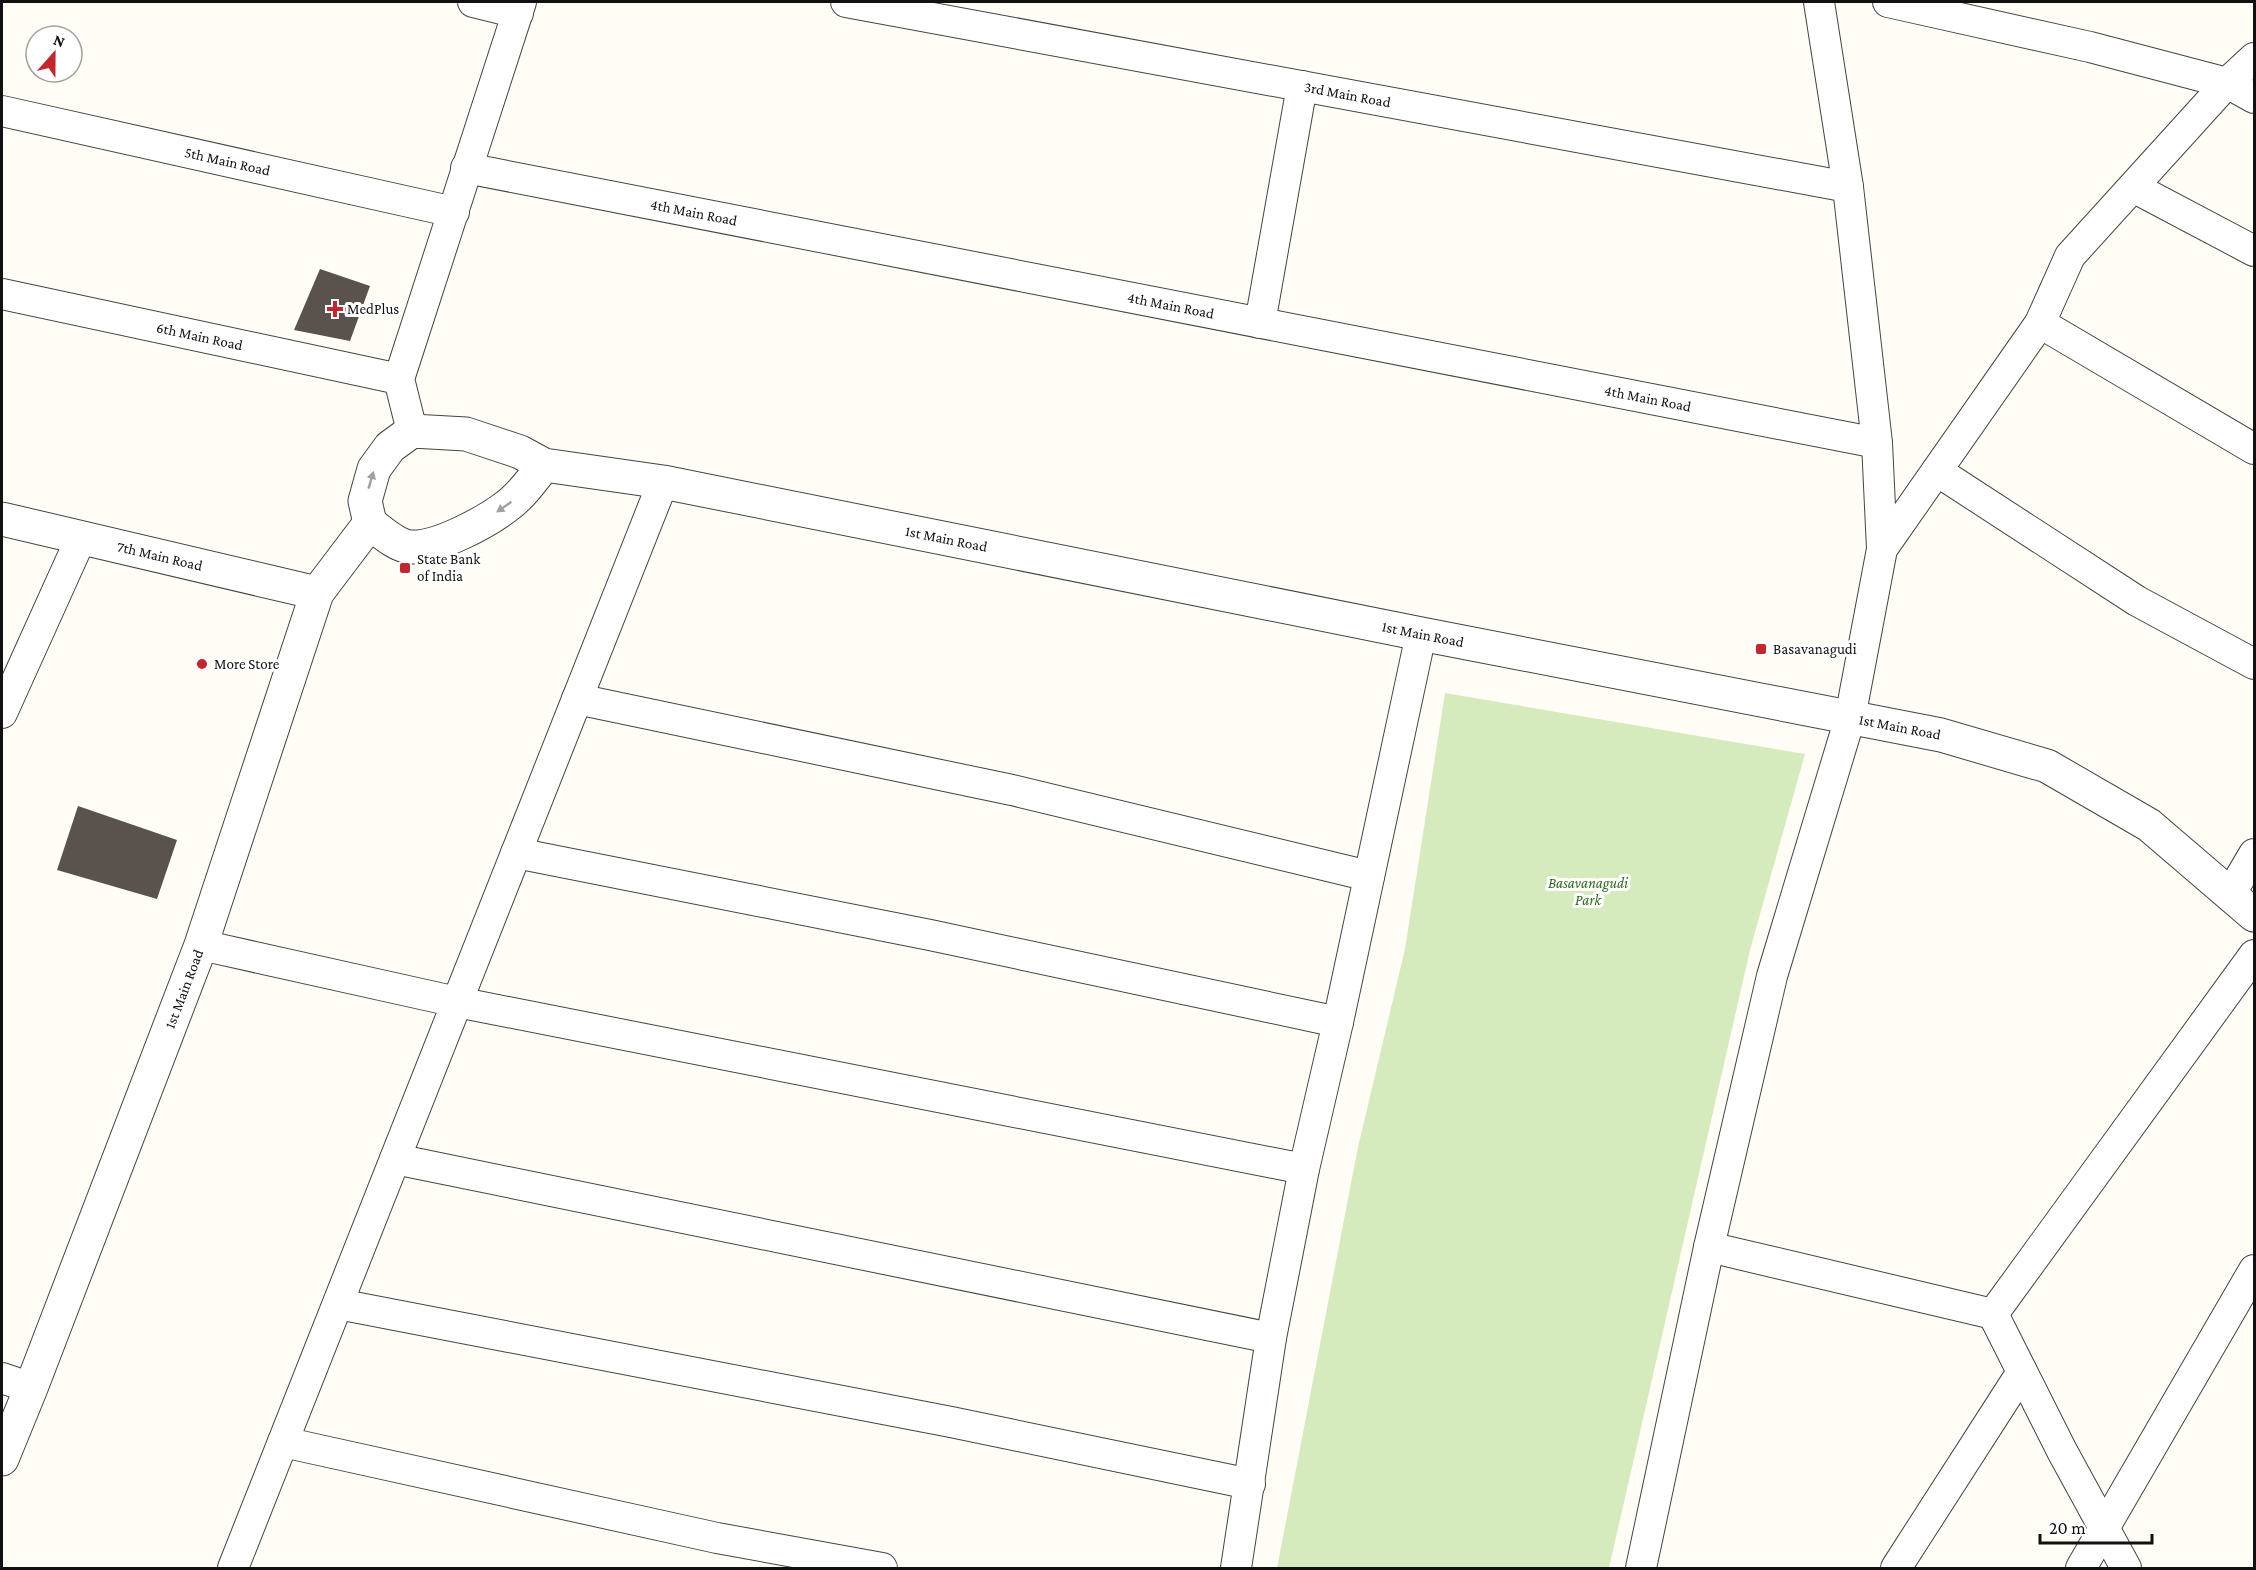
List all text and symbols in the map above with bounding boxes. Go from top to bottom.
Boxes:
north arrow [24,24,84,84]
text: N [51,31,67,50]
street label: 3rd Main Road [1303,79,1392,110]
street label: 5th Main Road [183,144,272,179]
street label: 4th Main Road [649,196,739,229]
street label: 4th Main Road [1126,289,1216,322]
place label: MedPlus [347,301,399,317]
marker: MedPlus [328,302,342,316]
street label: 6th Main Road [155,319,244,353]
street label: 4th Main Road [1603,382,1693,415]
one-way arrow [367,471,376,489]
one-way arrow [497,501,513,513]
street label: 1st Main Road [904,523,989,555]
street label: 7th Main Road [115,538,204,574]
place label: State Bank of India [417,551,481,584]
marker: State Bank of India [398,561,412,575]
street label: 1st Main Road [1380,618,1465,650]
place label: Basavanagudi [1773,641,1857,658]
marker: Basavanagudi [1754,642,1768,656]
place label: More Store [214,656,280,672]
marker: More Store [195,657,209,671]
street label: 1st Main Road [1857,711,1942,743]
park label: Basavanagudi Park [1548,875,1629,908]
street label: 1st Main Road [162,947,207,1031]
scale bar [2040,1507,2152,1545]
text: 20 m [2049,1518,2086,1538]

